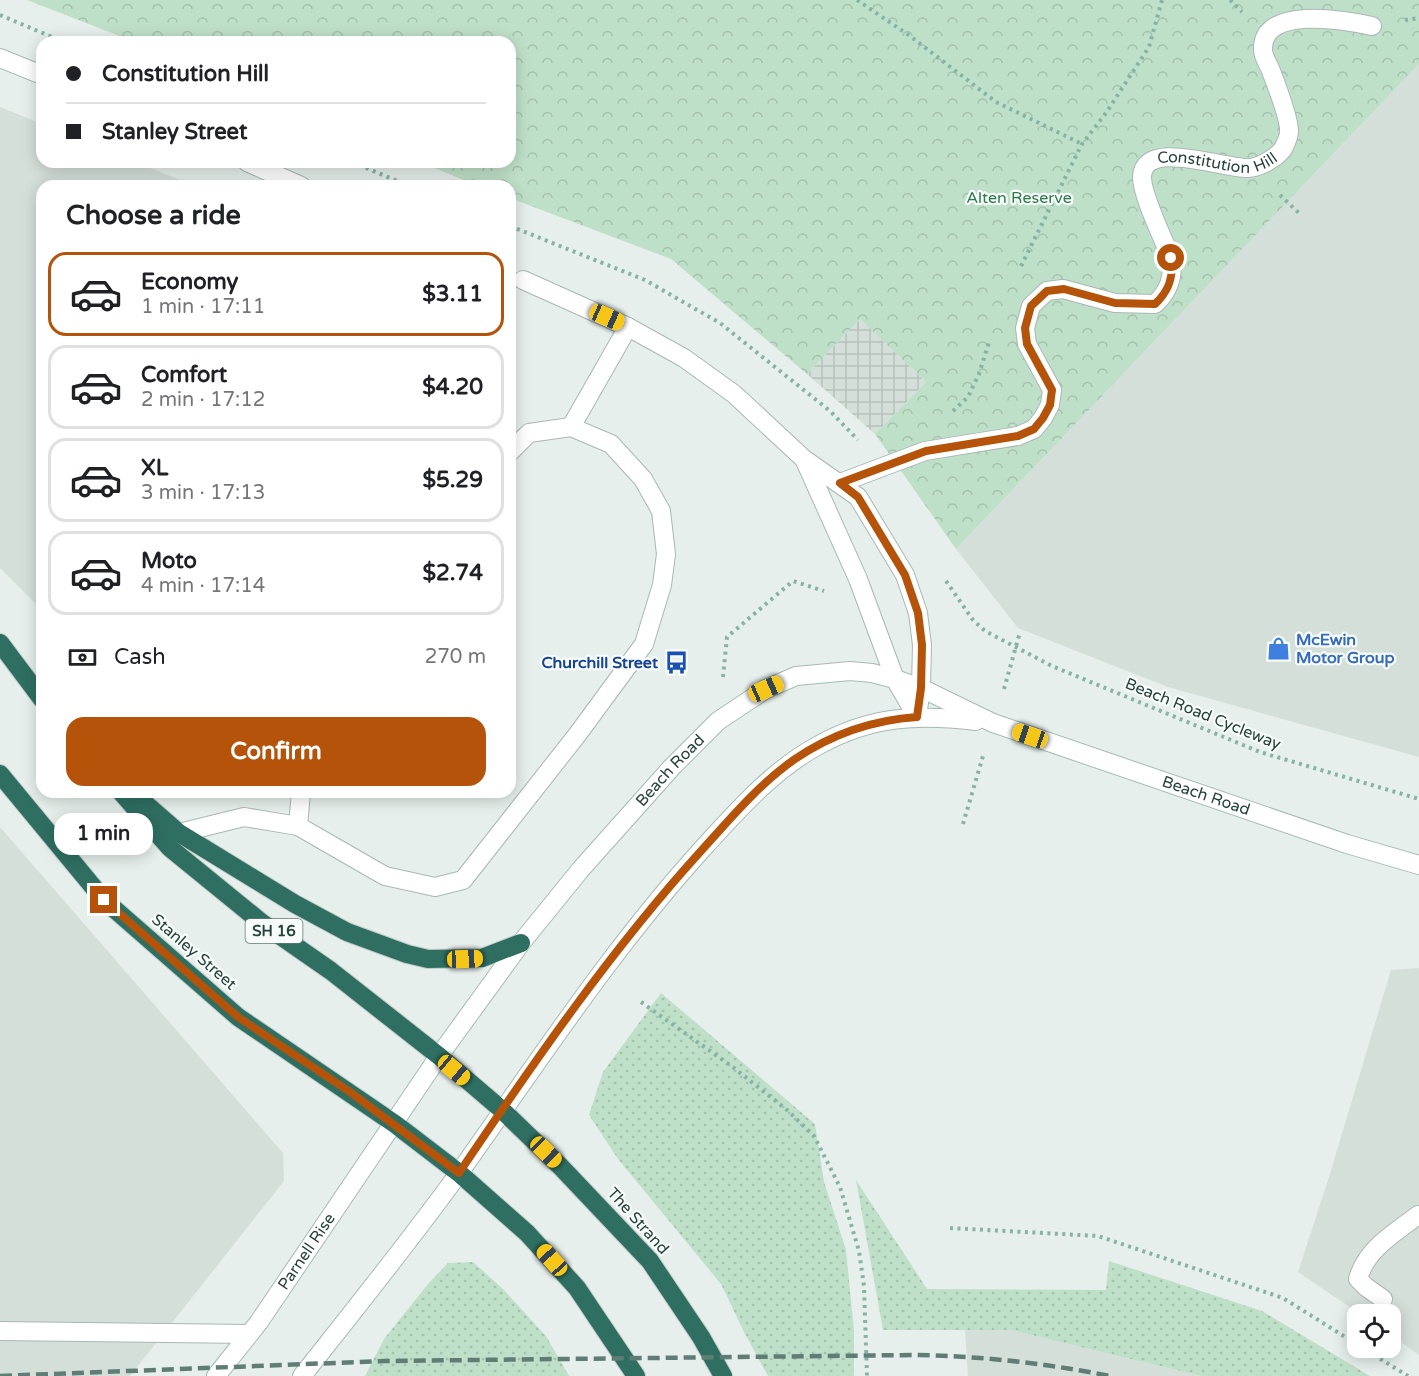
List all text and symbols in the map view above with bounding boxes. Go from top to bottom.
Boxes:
text: Constitution Hill [102,61,269,87]
text: Stanley Street [102,119,247,145]
street label: Constitution Hill [1156,147,1281,178]
park label: Alten Reserve [966,188,1072,208]
text: Choose a ride [66,199,241,232]
route start [1157,244,1184,271]
icon: car [69,267,123,321]
text: Economy [141,269,238,295]
text: $3.11 [422,281,483,307]
text: 1 min · 17:11 [141,295,265,319]
car [587,301,627,333]
icon: car [69,360,123,414]
text: Comfort [141,362,227,388]
text: $4.20 [422,374,483,400]
text: 2 min · 17:12 [141,388,265,412]
icon: car [69,453,123,507]
text: XL [141,455,168,481]
text: $5.29 [422,467,483,493]
text: 3 min · 17:13 [141,481,265,505]
icon: car [69,546,123,600]
text: Moto [141,548,197,574]
text: $2.74 [422,560,483,586]
text: 4 min · 17:14 [141,574,265,598]
place label: McEwin Motor Group [1296,630,1394,668]
shop icon: McEwin Motor Group [1265,636,1291,662]
icon: cash [66,641,99,674]
text: Cash [114,644,166,670]
text: 270 m [425,645,486,669]
bus stop icon: Churchill Street [663,650,689,676]
place label: Churchill Street [541,653,659,673]
car [746,673,786,705]
street label: Beach Road Cycleway [1122,674,1284,755]
button: Confirm [66,717,486,786]
car [1010,722,1050,750]
street label: Beach Road [631,730,709,811]
street label: Beach Road [1159,772,1253,820]
callout: 1 min [54,813,154,855]
text: 1 min [77,822,130,846]
route end [90,886,117,913]
street label: Stanley Street [148,910,240,994]
road number: SH 16 [246,919,302,943]
car [447,949,483,969]
car [434,1052,474,1088]
car [527,1133,565,1171]
street label: The Strand [603,1183,673,1259]
street label: Parnell Rise [274,1209,340,1294]
car [533,1241,571,1279]
map controls [1347,1304,1401,1358]
button: locate [1347,1304,1401,1358]

